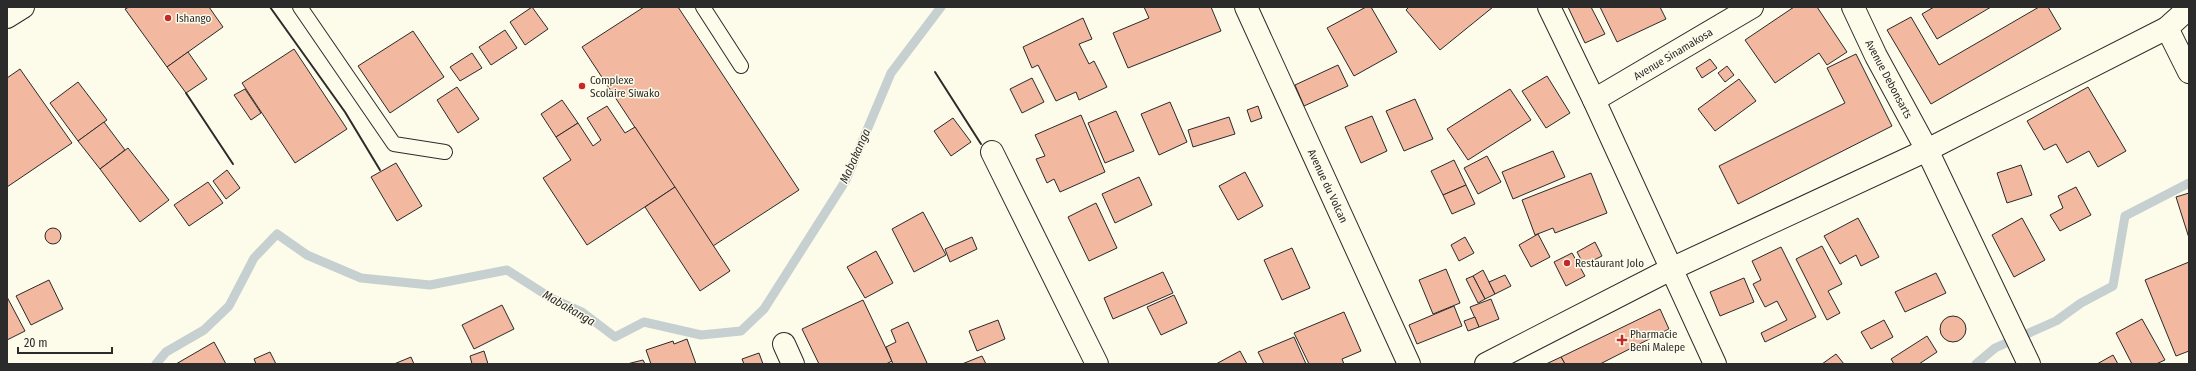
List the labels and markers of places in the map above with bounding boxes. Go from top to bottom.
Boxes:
place label: Ishango [176,12,212,25]
marker: Ishango [163,13,173,23]
place label: Complexe Scolaire Siwako [590,74,660,100]
marker: Complexe Scolaire Siwako [577,81,587,91]
place label: Restaurant Jolo [1575,257,1644,270]
marker: Restaurant Jolo [1562,258,1572,268]
place label: Pharmacie Beni Malepe [1630,328,1685,354]
marker: Pharmacie Beni Malepe [1617,335,1627,345]

